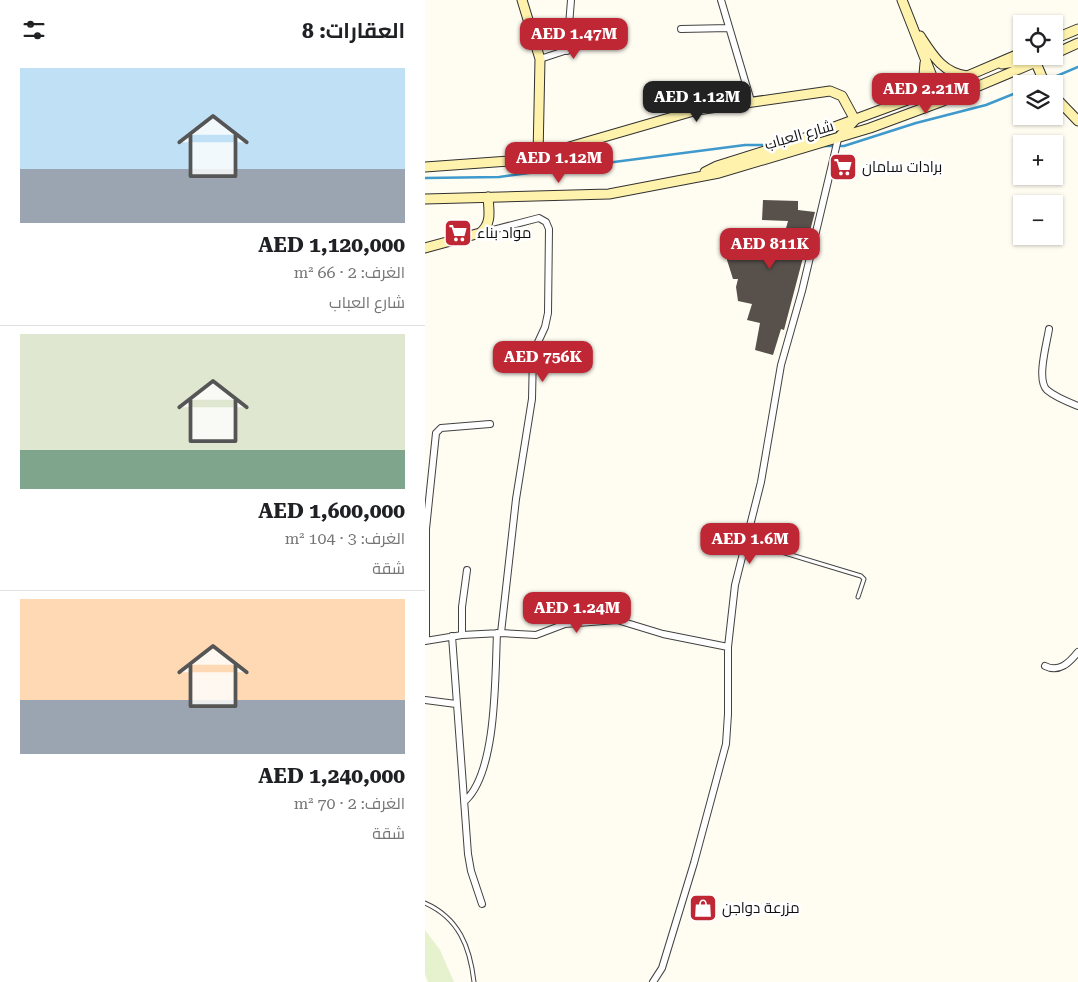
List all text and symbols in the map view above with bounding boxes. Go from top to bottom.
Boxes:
map controls [1013,15,1063,245]
button: locate [1013,15,1063,65]
icon: filters [20,16,48,44]
pin: AED 1.47M [517,18,631,60]
text: العقارات: 8 [302,19,405,43]
text: AED 1.47M [531,24,617,43]
pin: AED 2.21M [869,72,983,115]
button: layers [1013,75,1063,125]
text: AED 2.21M [883,79,969,98]
pin: AED 1.12M [640,80,754,123]
text: AED 1.12M [654,87,740,106]
icon: home [168,101,258,191]
street label: شارع العباب [762,117,836,155]
button: + [1013,135,1063,185]
pin: AED 1.12M [502,142,616,184]
text: AED 1.12M [516,148,602,167]
supermarket icon: برادات سامان [828,152,858,182]
place label: برادات سامان [862,158,942,177]
button: − [1013,195,1063,245]
supermarket icon: مواد بناء [443,218,473,248]
place label: مواد بناء [477,224,531,242]
pin: AED 811K [718,228,822,270]
text: AED 1,120,000 [258,233,405,257]
text: AED 811K [731,234,809,253]
text: الغرف: 2 · 66 m² [294,263,405,282]
text: شارع العباب [329,293,405,312]
pin: AED 756K [491,340,595,383]
text: AED 756K [504,347,582,366]
icon: home [168,366,258,456]
text: AED 1,600,000 [258,499,405,523]
pin: AED 1.6M [698,522,802,565]
text: الغرف: 3 · 104 m² [285,529,405,548]
text: AED 1.6M [711,529,789,548]
text: شقة [372,559,405,578]
pin: AED 1.24M [520,592,634,634]
text: AED 1.24M [534,598,620,617]
icon: home [168,631,258,721]
text: AED 1,240,000 [258,764,405,788]
text: الغرف: 2 · 70 m² [294,794,405,813]
text: شقة [372,824,405,843]
shop icon: مزرعة دواجن [688,893,718,923]
place label: مزرعة دواجن [722,899,800,918]

